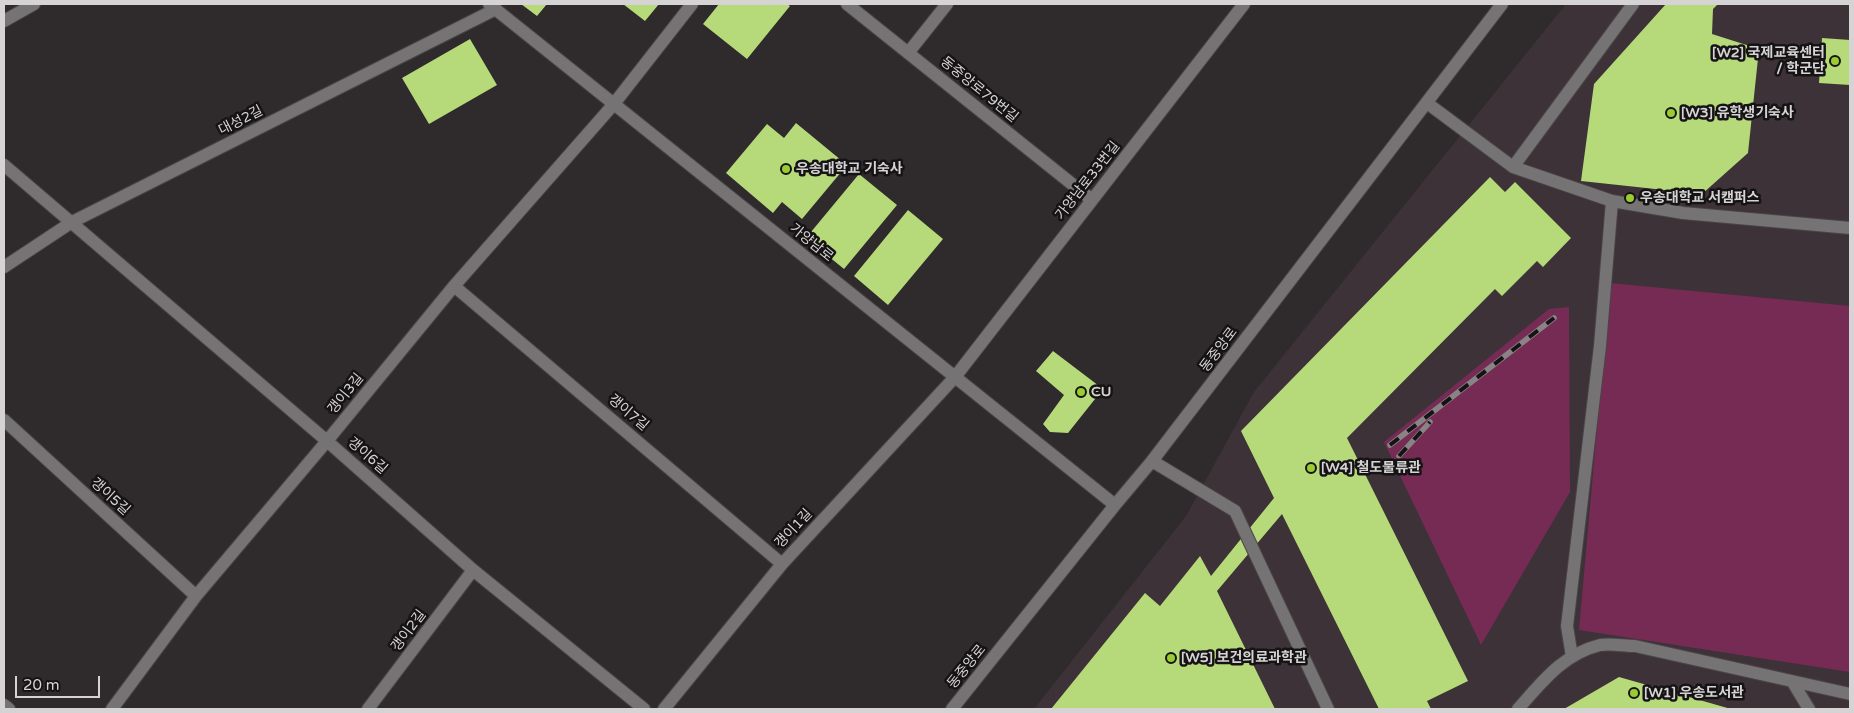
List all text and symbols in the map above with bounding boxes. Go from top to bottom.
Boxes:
place label: [W2] 국제교육센터 / 학군단 [1712,45,1825,78]
street label: 동중앙로79번길 [937,54,1021,126]
marker: [W2] 국제교육센터 / 학군단 [1829,55,1841,67]
street label: 대성2길 [216,103,266,139]
place label: [W3] 유학생기숙사 [1681,105,1794,121]
marker: [W3] 유학생기숙사 [1665,107,1677,119]
street label: 가양남로33번길 [1052,138,1124,224]
place label: 우송대학교 기숙사 [796,161,903,177]
marker: 우송대학교 기숙사 [780,163,792,175]
place label: 우송대학교 서캠퍼스 [1640,190,1760,206]
marker: 우송대학교 서캠퍼스 [1624,192,1636,204]
street label: 가양남로 [786,220,836,266]
street label: 동중앙로 [1197,324,1241,376]
street label: 갱이3길 [325,370,367,418]
place label: CU [1091,384,1111,400]
marker: CU [1075,386,1087,398]
street label: 갱이7길 [604,391,652,435]
street label: 갱이6길 [344,434,390,478]
place label: [W4] 철도물류관 [1321,460,1421,476]
marker: [W4] 철도물류관 [1305,462,1317,474]
street label: 갱이5길 [87,475,133,519]
street label: 갱이1길 [772,506,816,552]
street label: 갱이2길 [388,607,430,655]
street label: 동중앙로 [944,642,990,692]
place label: [W5] 보건의료과학관 [1181,650,1307,666]
marker: [W5] 보건의료과학관 [1165,652,1177,664]
scale bar [18,666,102,698]
text: 20 m [23,676,60,694]
place label: [W1] 우송도서관 [1644,685,1744,701]
marker: [W1] 우송도서관 [1628,687,1640,699]

